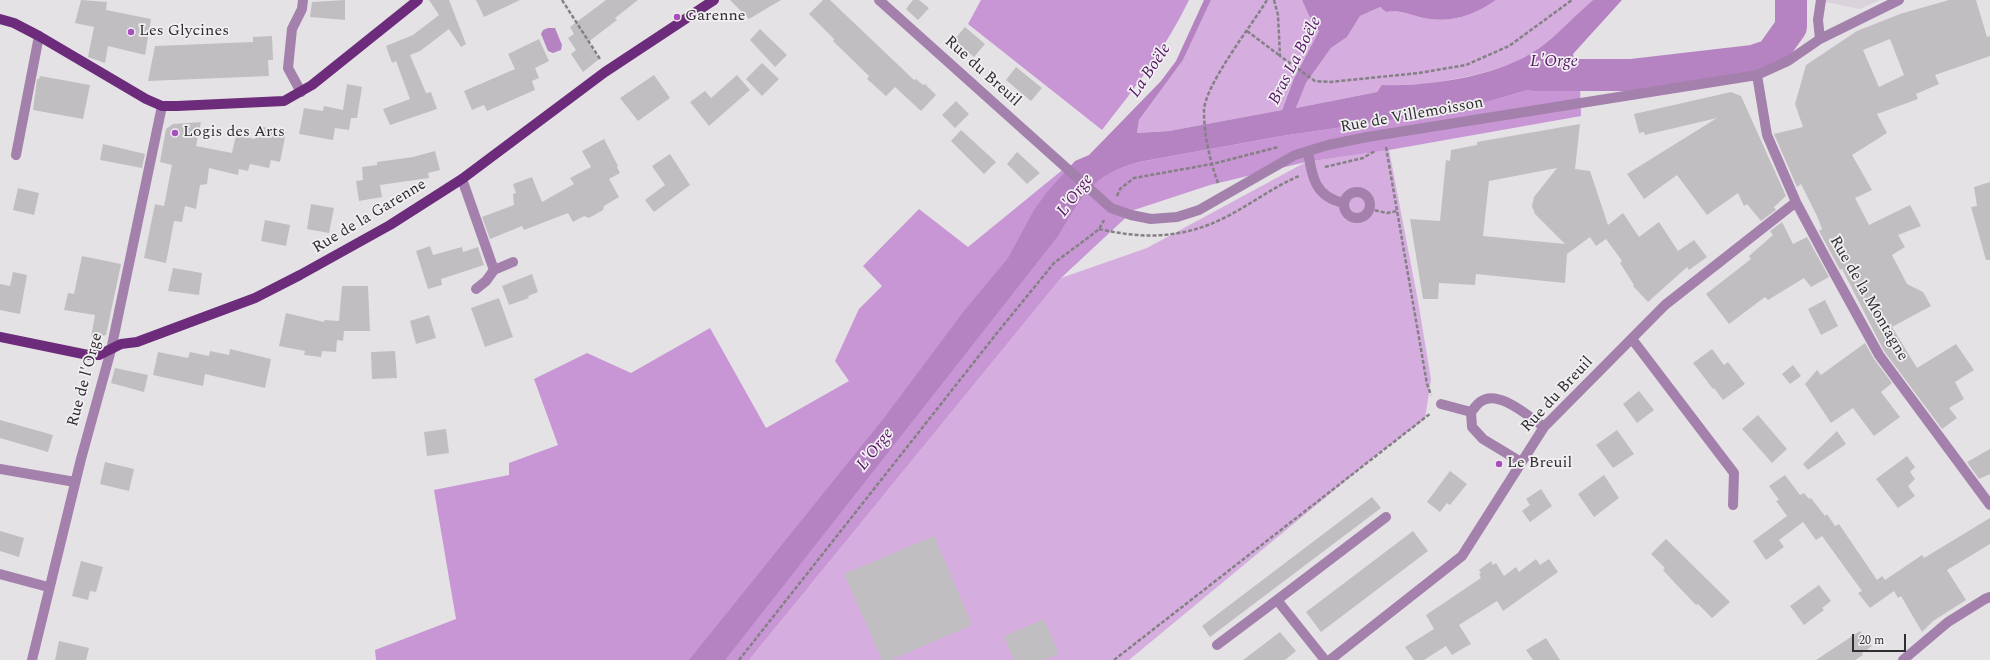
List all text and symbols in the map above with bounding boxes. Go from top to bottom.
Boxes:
place label: Garenne [685,7,746,27]
marker: Garenne [672,12,682,22]
water label: Bras La Boële [1265,14,1327,108]
place label: Les Glycines [139,22,229,42]
marker: Les Glycines [126,27,136,37]
street label: Rue du Breuil [940,33,1024,111]
water label: La Boële [1125,40,1177,102]
water label: L'Orge [1530,53,1578,73]
street label: Rue de Villemoisson [1339,94,1485,138]
place label: Logis des Arts [183,123,285,143]
marker: Logis des Arts [170,128,180,138]
water label: L'Orge [1053,171,1099,221]
street label: Rue de la Garenne [310,176,430,258]
street label: Rue de la Montagne [1824,233,1912,365]
street label: Rue de l'Orge [64,331,108,429]
street label: Rue du Breuil [1518,353,1598,437]
water label: L'Orge [853,425,899,475]
place label: Le Breuil [1507,454,1572,474]
marker: Le Breuil [1494,459,1504,469]
scale bar [1854,626,1908,652]
text: 20 m [1859,631,1884,650]

